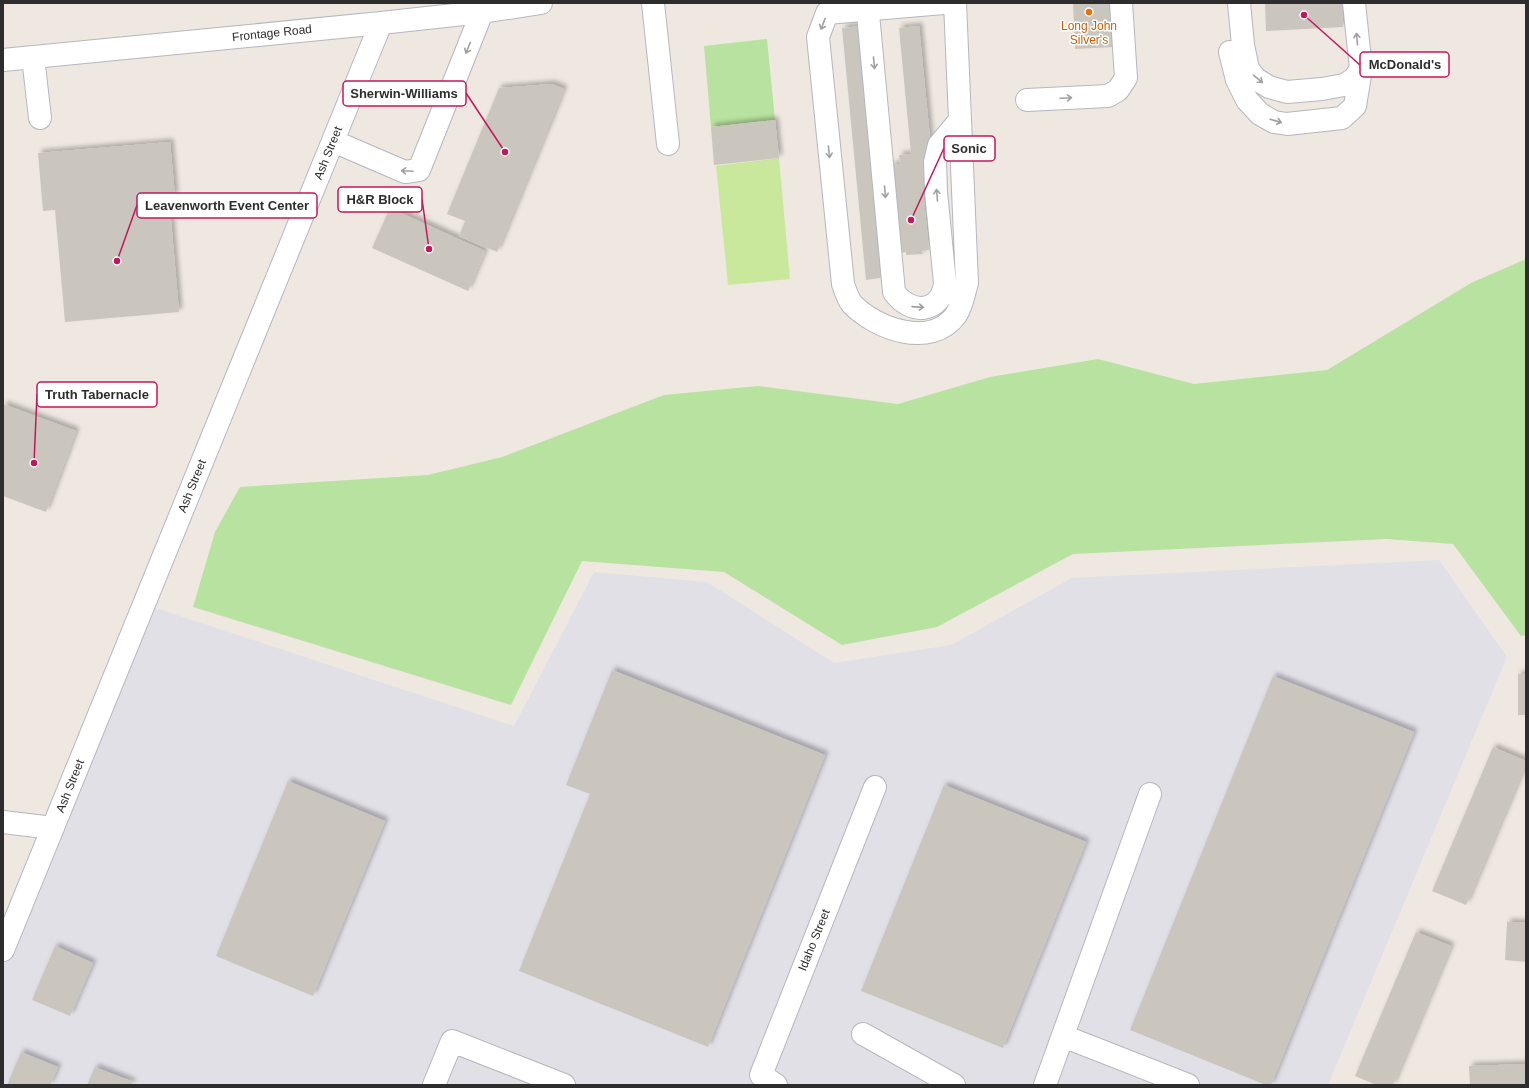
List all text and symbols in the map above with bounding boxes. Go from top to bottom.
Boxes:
marker: Long John Silver's [1084,7,1094,17]
one-way arrow [818,18,826,30]
place label: Long John Silver's [1061,19,1117,47]
street label: Frontage Road [231,22,313,44]
one-way arrow [1353,33,1361,46]
one-way arrow [463,41,471,53]
callout: McDonald's [1360,52,1449,77]
one-way arrow [870,56,877,69]
text: McDonald's [1369,57,1441,72]
one-way arrow [1253,75,1263,84]
callout: Sherwin-Williams [343,81,466,106]
text: Sherwin-Williams [350,86,458,101]
one-way arrow [1059,95,1072,102]
one-way arrow [1269,118,1282,125]
street label: Ash Street [311,124,345,182]
callout: Sonic [944,136,995,161]
text: Sonic [951,141,987,156]
one-way arrow [826,146,833,159]
one-way arrow [401,167,414,174]
one-way arrow [881,186,889,199]
callout: H&R Block [338,187,422,212]
one-way arrow [933,189,940,202]
text: H&R Block [346,192,414,207]
callout: Leavenworth Event Center [137,193,317,218]
text: Leavenworth Event Center [145,198,309,213]
one-way arrow [911,304,924,311]
callout: Truth Tabernacle [37,382,157,407]
text: Truth Tabernacle [45,387,149,402]
street label: Ash Street [175,457,209,515]
street label: Ash Street [53,757,87,815]
street label: Idaho Street [795,906,833,973]

